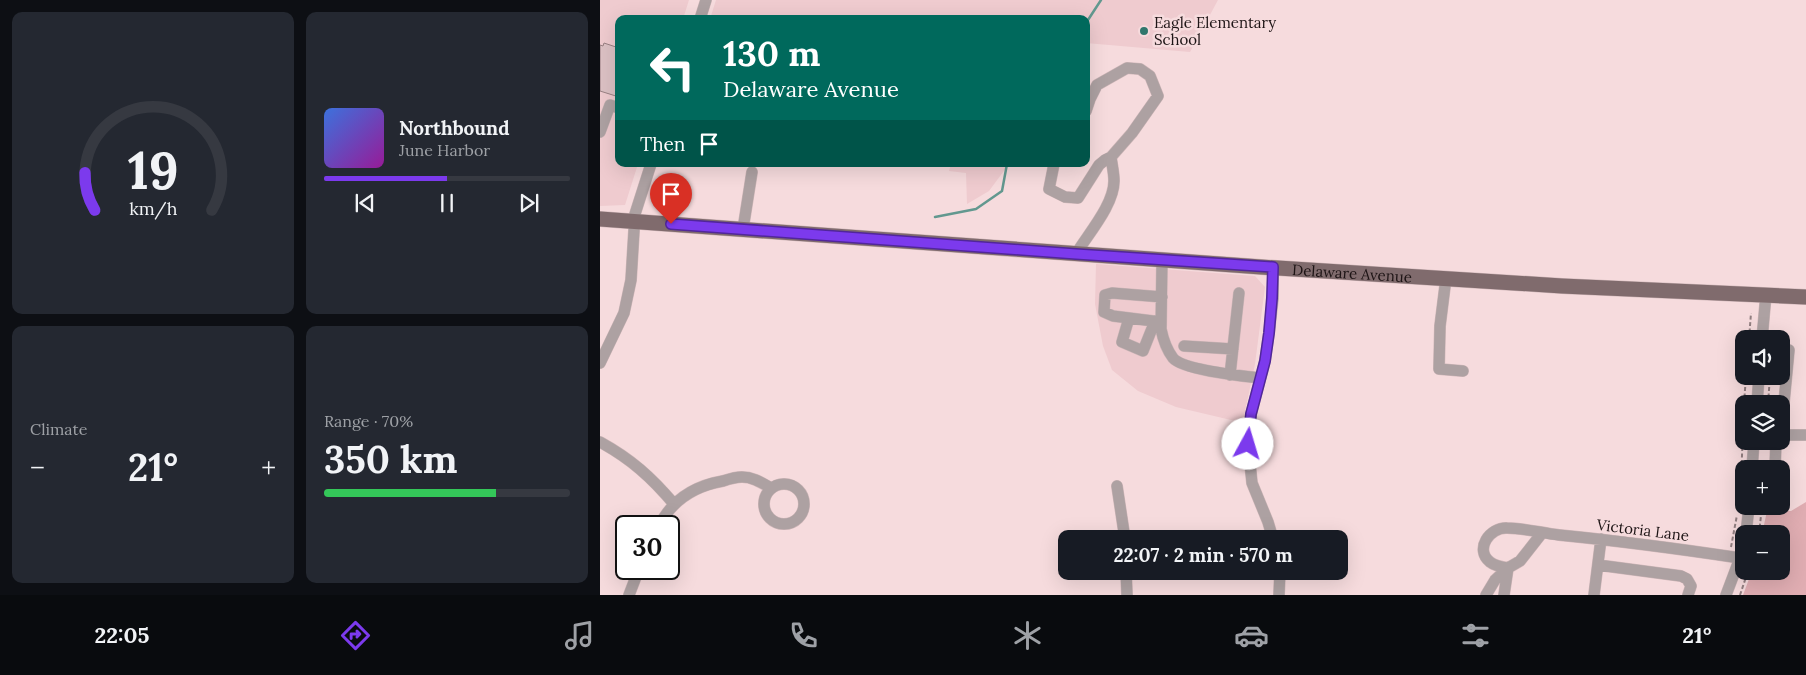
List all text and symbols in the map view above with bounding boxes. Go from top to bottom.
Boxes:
place label: Eagle Elementary School [1154,13,1276,49]
marker: Eagle Elementary School [1138,25,1150,37]
text: 130 m [723,31,820,76]
icon: left [640,35,705,100]
text: Delaware Avenue [723,75,899,103]
text: Northbound [399,116,510,140]
icon: arrive [695,130,723,158]
text: Then [640,132,685,156]
text: 19 [127,137,179,203]
text: June Harbor [399,140,490,160]
pin [650,173,692,224]
icon: arrive [657,180,685,208]
icon: previous [351,189,379,217]
icon: pause [433,189,461,217]
icon: next [515,189,543,217]
text: km/h [129,197,177,220]
street label: Delaware Avenue [1292,259,1413,286]
map controls [1735,330,1790,580]
button: sound [1735,330,1790,385]
button: layers [1735,395,1790,450]
text: Range · 70% [324,411,413,431]
position arrow [1221,417,1273,469]
text: Climate [30,419,87,439]
text: 350 km [324,435,458,483]
text: 21° [128,443,178,491]
text: − [30,450,45,486]
text: + [261,450,276,486]
button: + [1735,460,1790,515]
speed limit sign: 30 [615,515,680,580]
street label: Victoria Lane [1595,515,1690,545]
button: − [1735,525,1790,580]
text: 22:07 · 2 min · 570 m [1113,543,1293,567]
icon: directions [338,618,373,653]
icon: music [562,618,597,653]
icon: phone [786,618,821,653]
icon: climate [1010,618,1045,653]
icon: car [1234,618,1269,653]
icon: filters [1458,618,1493,653]
text: 22:05 [95,621,149,649]
text: 21° [1682,621,1711,649]

